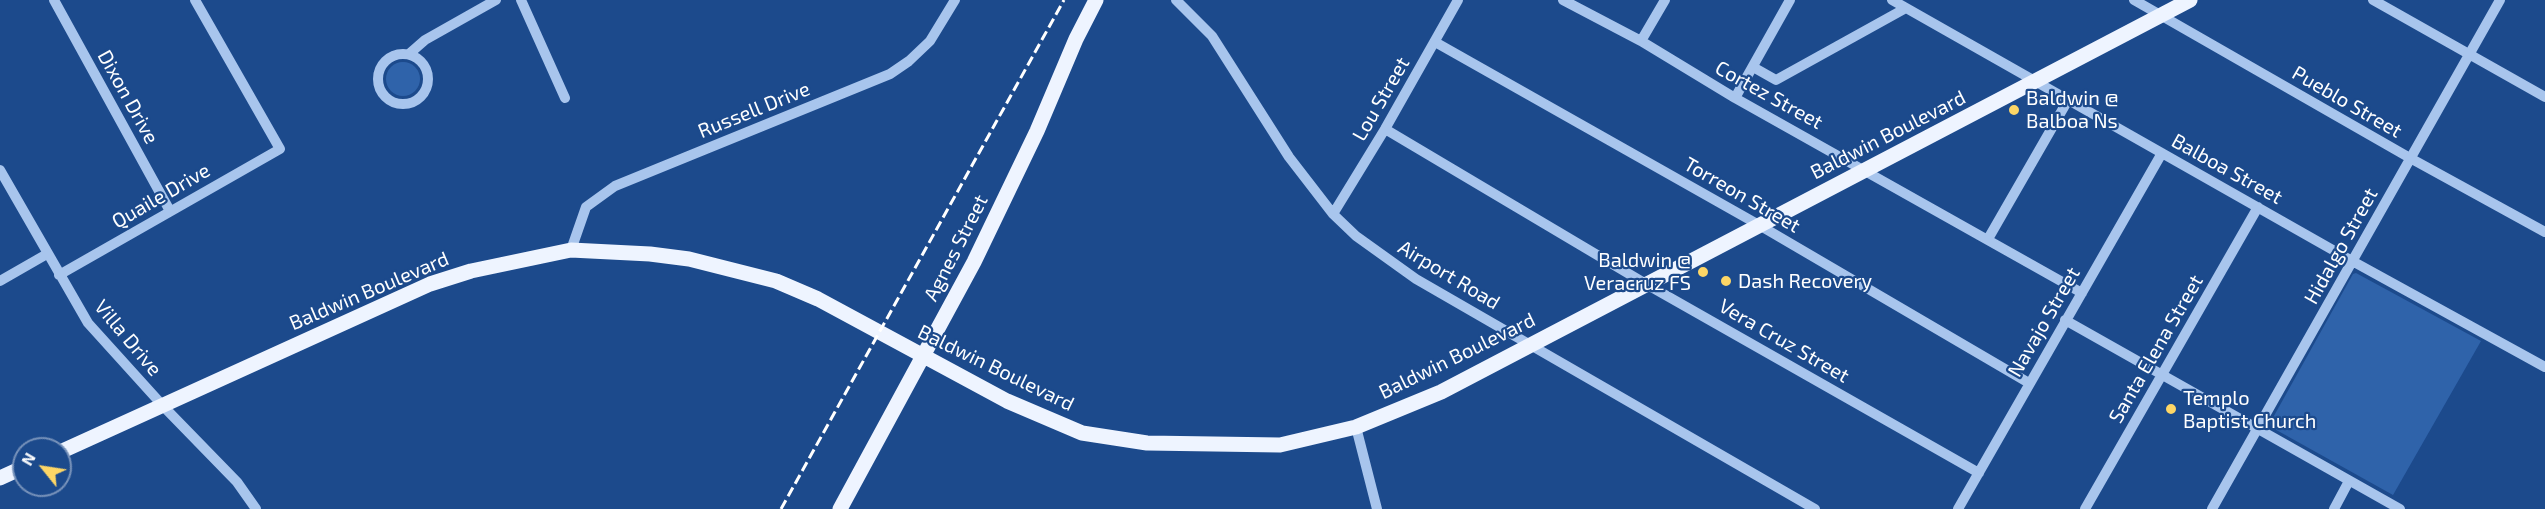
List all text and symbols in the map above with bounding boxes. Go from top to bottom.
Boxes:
street label: Dixon Drive [92,46,164,148]
street label: Lou Street [1347,53,1415,145]
street label: Cortez Street [1711,56,1827,134]
street label: Pueblo Street [2288,61,2406,143]
street label: Russell Drive [695,77,813,143]
street label: Baldwin Boulevard [1806,86,1970,184]
place label: Baldwin @ Balboa Ns [2026,86,2119,133]
marker: Baldwin @ Balboa Ns [2007,103,2021,117]
street label: Balboa Street [2167,129,2287,209]
street label: Torreon Street [1680,152,1804,238]
street label: Quaile Drive [108,158,214,234]
street label: Hidalgo Street [2299,184,2383,308]
street label: Agnes Street [919,191,993,305]
street label: Airport Road [1394,235,1504,315]
street label: Baldwin Boulevard [286,247,452,335]
place label: Baldwin @ Veracruz FS [1584,248,1691,295]
street label: Navajo Street [2003,263,2085,381]
marker: Baldwin @ Veracruz FS [1696,265,1710,279]
place label: Dash Recovery [1738,269,1872,293]
street label: Santa Elena Street [2104,271,2208,427]
marker: Dash Recovery [1719,274,1733,288]
street label: Vera Cruz Street [1714,294,1854,388]
street label: Villa Drive [89,295,167,381]
street label: Baldwin Boulevard [1375,308,1539,404]
street label: Baldwin Boulevard [914,320,1078,416]
place label: Templo Baptist Church [2183,386,2316,433]
marker: Templo Baptist Church [2164,402,2178,416]
north arrow [12,437,72,497]
text: N [17,449,39,469]

